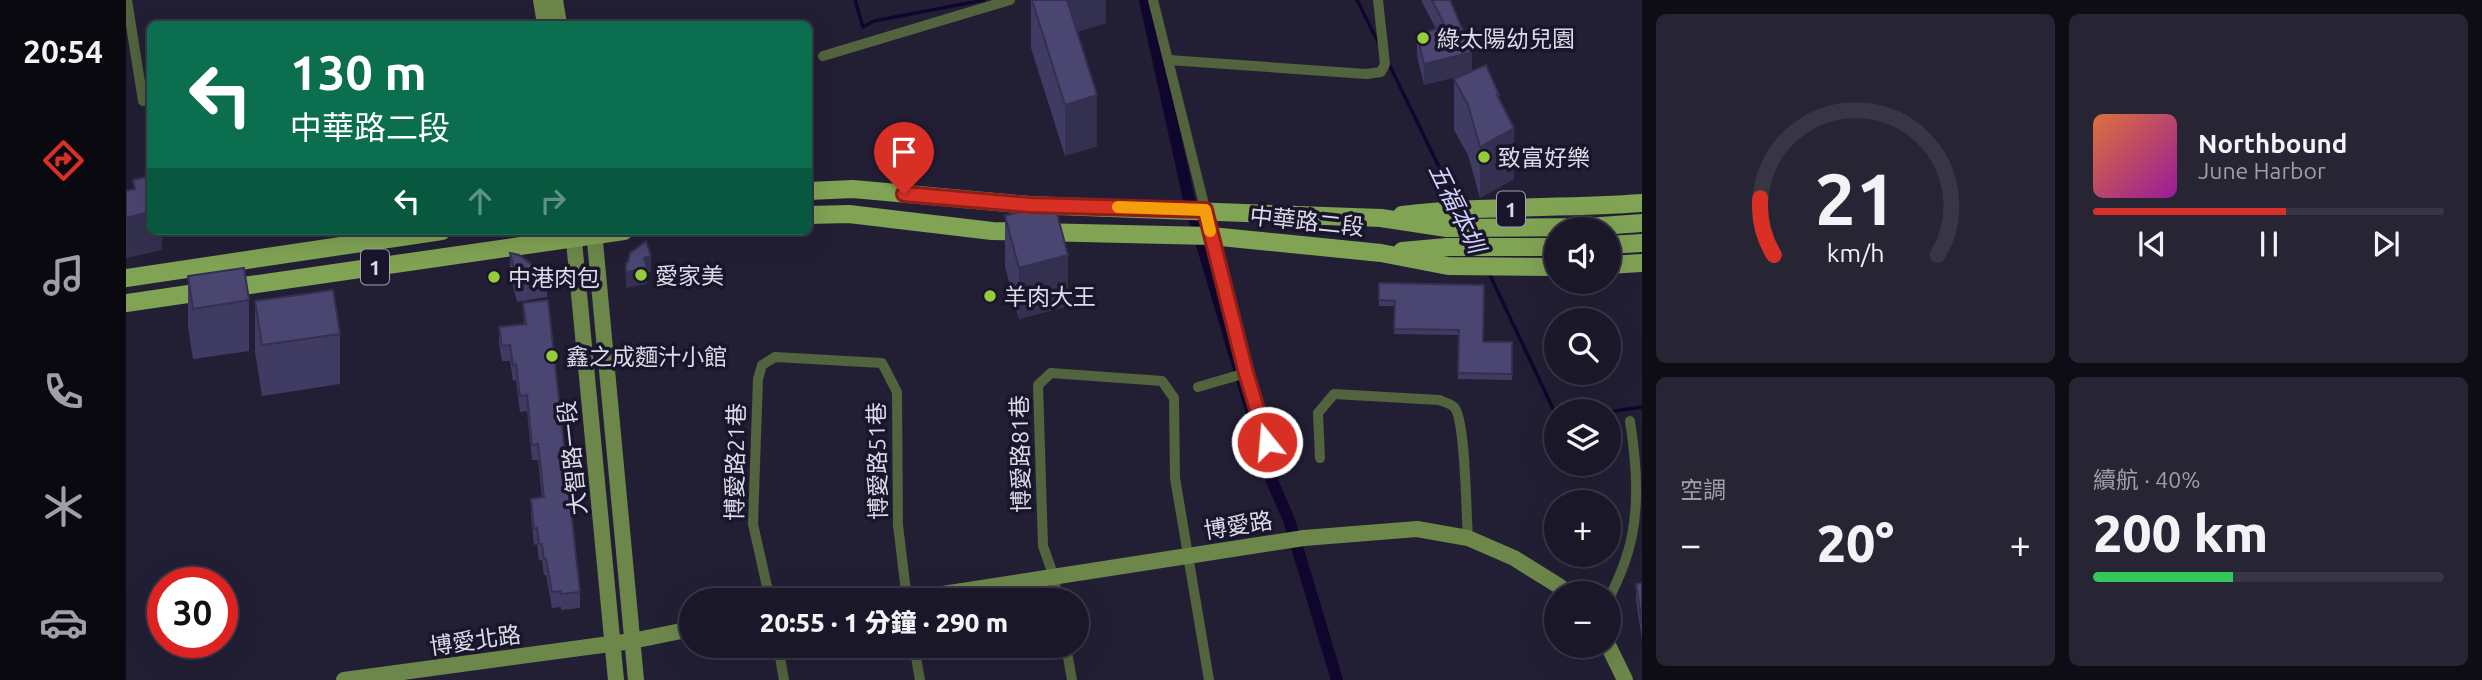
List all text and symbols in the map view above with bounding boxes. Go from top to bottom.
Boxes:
place label: 綠太陽幼兒園 [1437,26,1575,51]
marker: 綠太陽幼兒園 [1415,30,1431,46]
text: 20:54 [23,33,103,69]
text: 130 m [290,44,427,99]
icon: left [175,49,266,140]
text: 中華路二段 [290,109,450,145]
pin [874,122,934,194]
text: Northbound [2198,129,2347,158]
icon: arrive [885,133,923,171]
icon: directions [39,136,88,185]
place label: 致富好樂 [1498,145,1590,170]
marker: 致富好樂 [1476,149,1492,165]
text: 21 [1814,157,1897,239]
text: June Harbor [2198,158,2326,183]
water label: 五福本圳 [1424,159,1491,260]
icon: left [388,182,426,220]
icon: ahead [461,182,499,220]
icon: right [534,182,572,220]
road number: 1 [1497,192,1525,227]
street label: 中華路二段 [1249,203,1365,239]
map controls [1544,217,1621,658]
button: sound [1544,217,1621,294]
icon: previous [2133,225,2171,263]
icon: pause [2250,225,2288,263]
icon: next [2367,225,2405,263]
text: km/h [1827,239,1884,267]
road number: 1 [361,250,389,284]
icon: music [39,251,88,300]
place label: 愛家美 [655,263,724,288]
place label: 中港肉包 [508,265,600,290]
marker: 愛家美 [633,267,649,283]
marker: 中港肉包 [486,269,502,285]
place label: 羊肉大王 [1004,284,1096,309]
marker: 羊肉大王 [982,288,998,304]
button: search [1544,308,1621,385]
place label: 鑫之成麵汁小館 [566,344,727,369]
marker: 鑫之成麵汁小館 [544,348,560,364]
icon: phone [39,367,88,416]
street label: 博愛路81巷 [1006,395,1034,513]
button: layers [1544,399,1621,476]
street label: 大智路一段 [554,400,590,516]
street label: 博愛路51巷 [863,402,891,520]
street label: 博愛路21巷 [721,403,749,521]
position arrow [1230,405,1304,479]
text: 續航 · 40% [2093,467,2200,492]
text: 空調 [1680,477,1726,502]
icon: climate [39,482,88,531]
button: + [1544,490,1621,567]
text: 200 km [2093,504,2268,562]
street label: 博愛路 [1202,507,1274,543]
text: 20° [1817,514,1894,572]
text: − [1680,523,1701,565]
text: + [2010,523,2031,565]
speed limit sign: 30 [147,567,238,658]
button: − [1544,581,1621,658]
icon: car [39,598,88,647]
text: 20:55 · 1 分鐘 · 290 m [760,608,1008,637]
street label: 博愛北路 [428,621,522,659]

